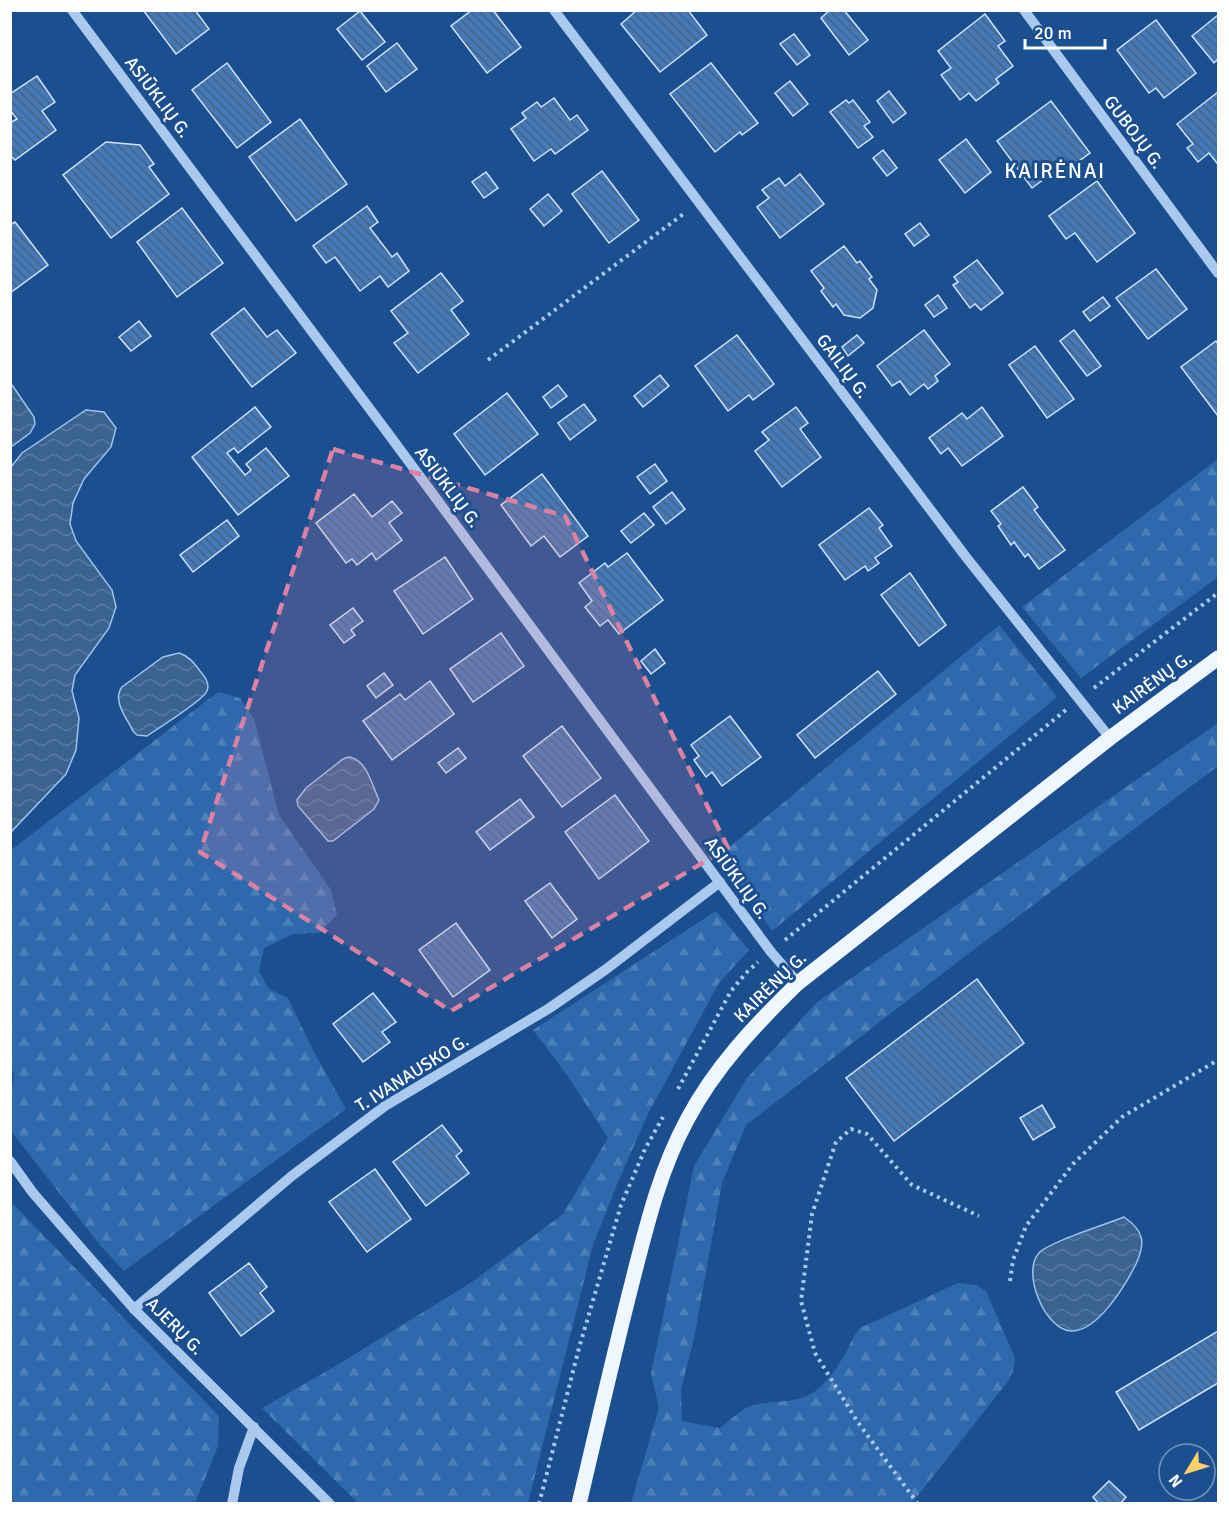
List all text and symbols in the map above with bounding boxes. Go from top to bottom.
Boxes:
scale bar [1025,12,1104,50]
text: 20 m [1034,22,1072,44]
street label: ASIŪKLIŲ G. [120,52,196,142]
street label: GUBOJŲ G. [1099,91,1169,173]
district label: KAIRĖNAI [1004,158,1106,184]
street label: GAILIŲ G. [812,330,874,402]
street label: ASIŪKLIŲ G. [410,442,486,532]
street label: KAIRĖNŲ G. [1108,647,1196,719]
street label: ASIŪKLIŲ G. [700,833,774,923]
street label: KAIRĖNŲ G. [729,947,811,1027]
street label: T. IVANAUSKO G. [351,1029,473,1117]
street label: AJERŲ G. [142,1293,208,1359]
north arrow [1157,1442,1217,1502]
text: N [1165,1470,1187,1491]

